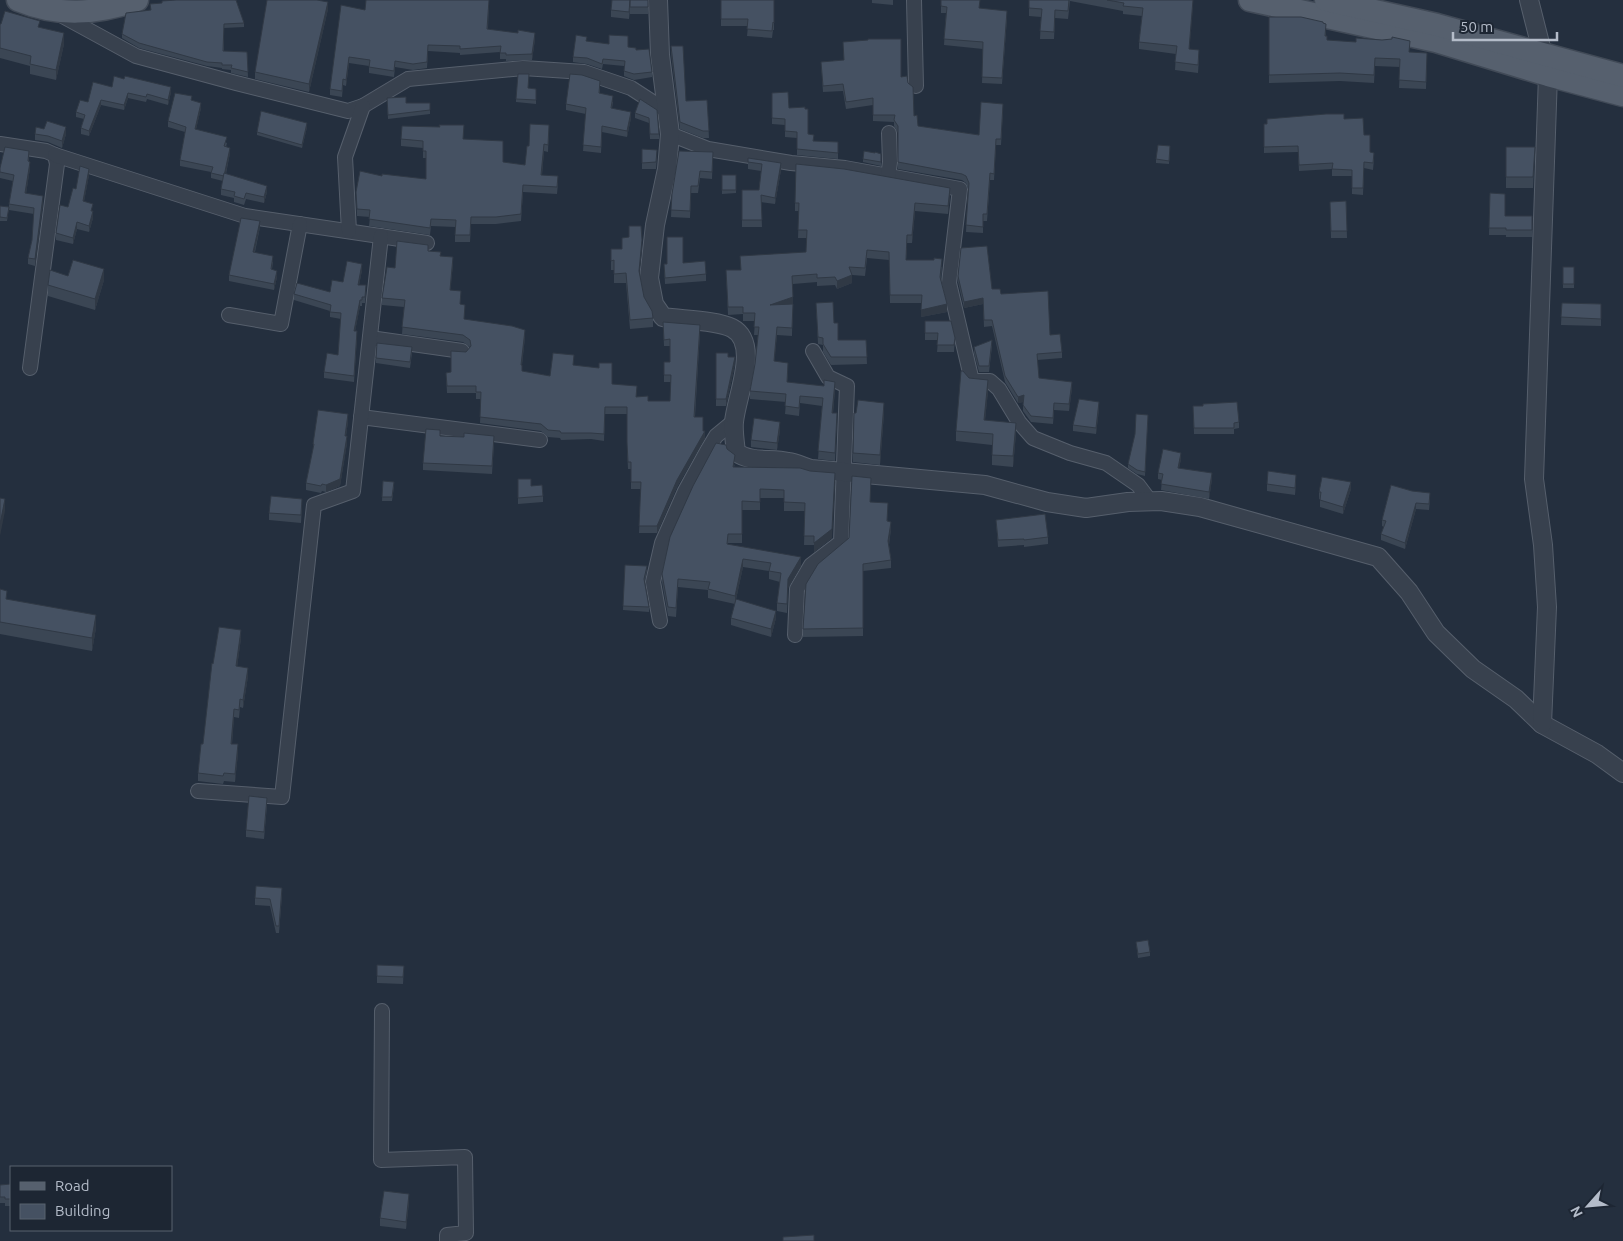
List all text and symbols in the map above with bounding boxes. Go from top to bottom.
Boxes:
scale bar [1453,10,1557,42]
text: 50 m [1460,18,1493,35]
legend [10,1166,172,1231]
text: Road [55,1177,90,1194]
north arrow [1563,1181,1613,1231]
text: Building [55,1202,110,1219]
text: N [1567,1204,1586,1220]

